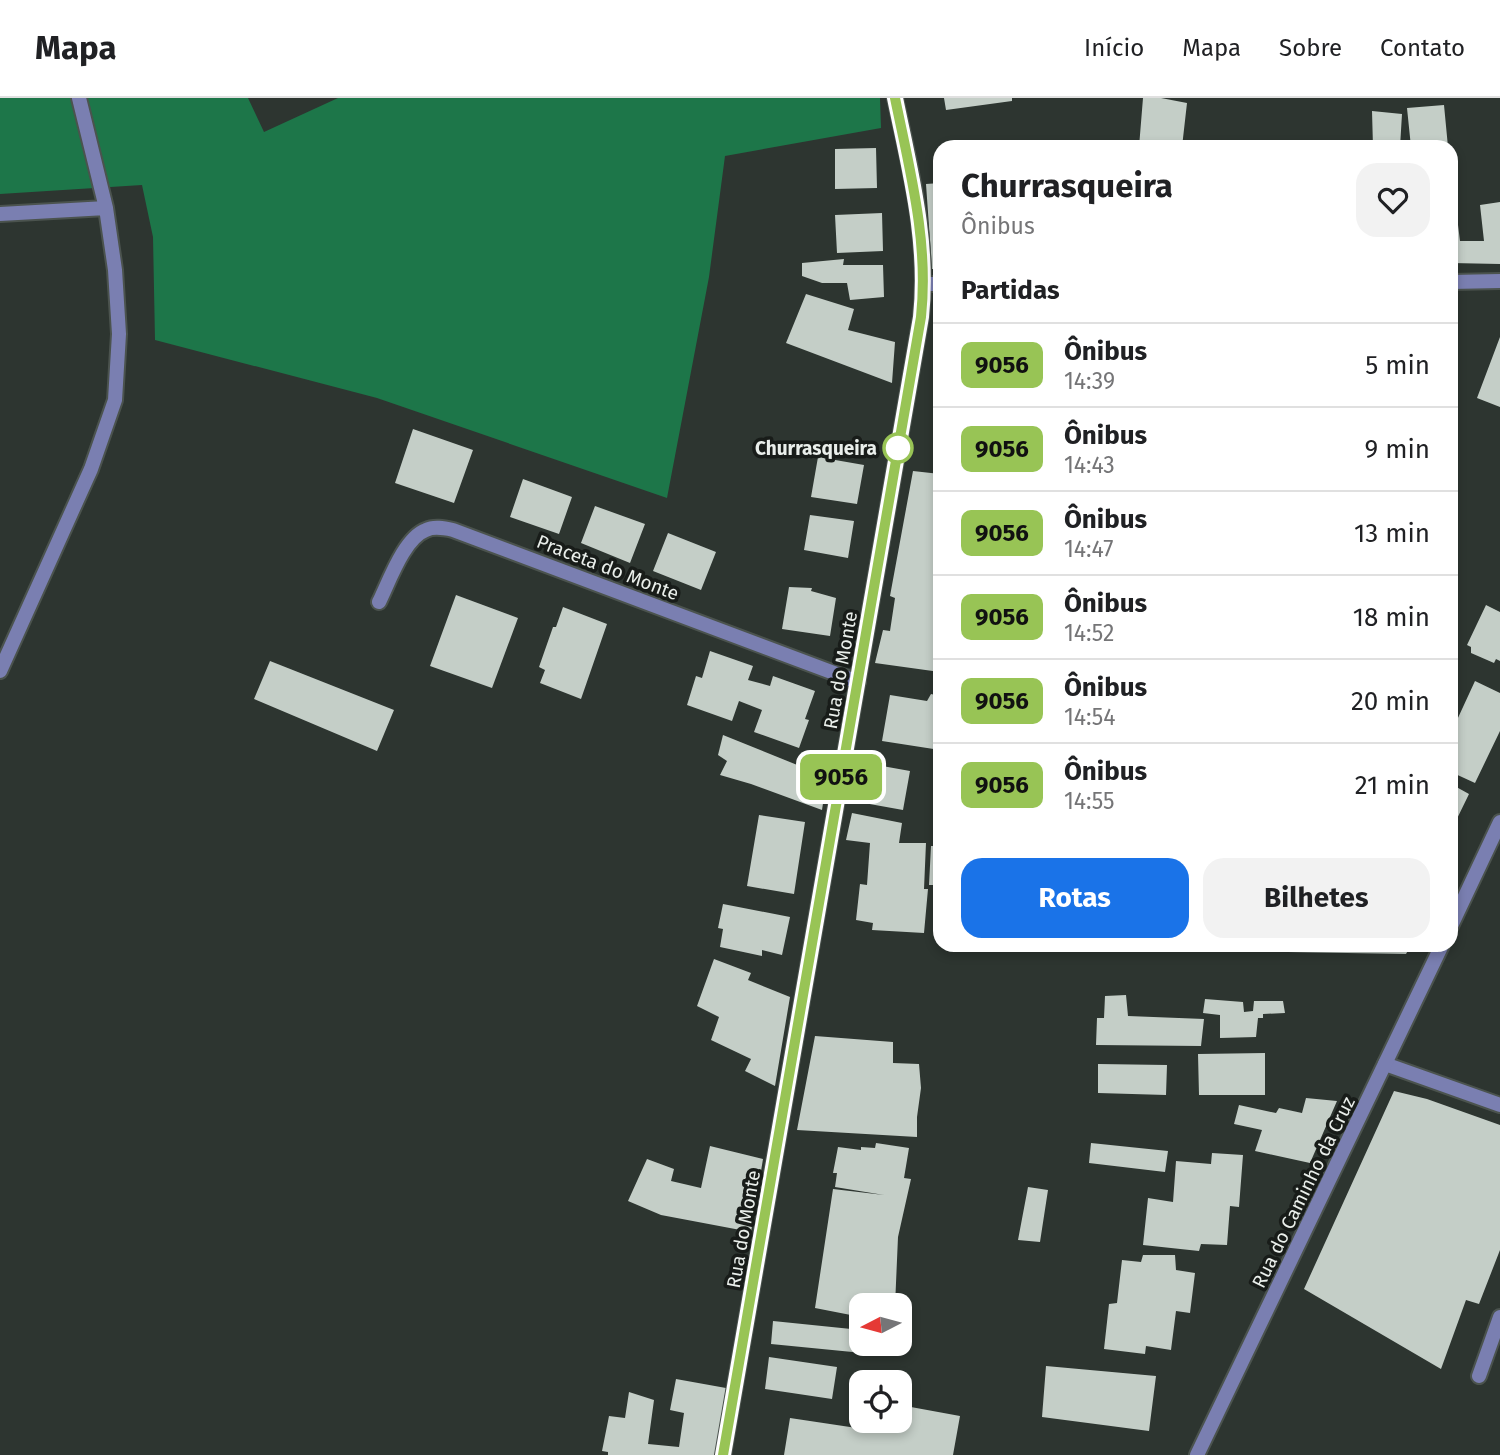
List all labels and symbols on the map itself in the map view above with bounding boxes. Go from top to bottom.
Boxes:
marker: Churrasqueira [883,433,913,463]
place label: Churrasqueira [755,437,877,460]
street label: Praceta do Monte [534,530,682,605]
street label: Rua do Monte [819,609,862,731]
line badge: 9056 [792,754,890,800]
street label: Rua do Caminho da Cruz [1247,1093,1360,1292]
street label: Rua do Monte [722,1168,765,1290]
north arrow [849,1293,912,1356]

